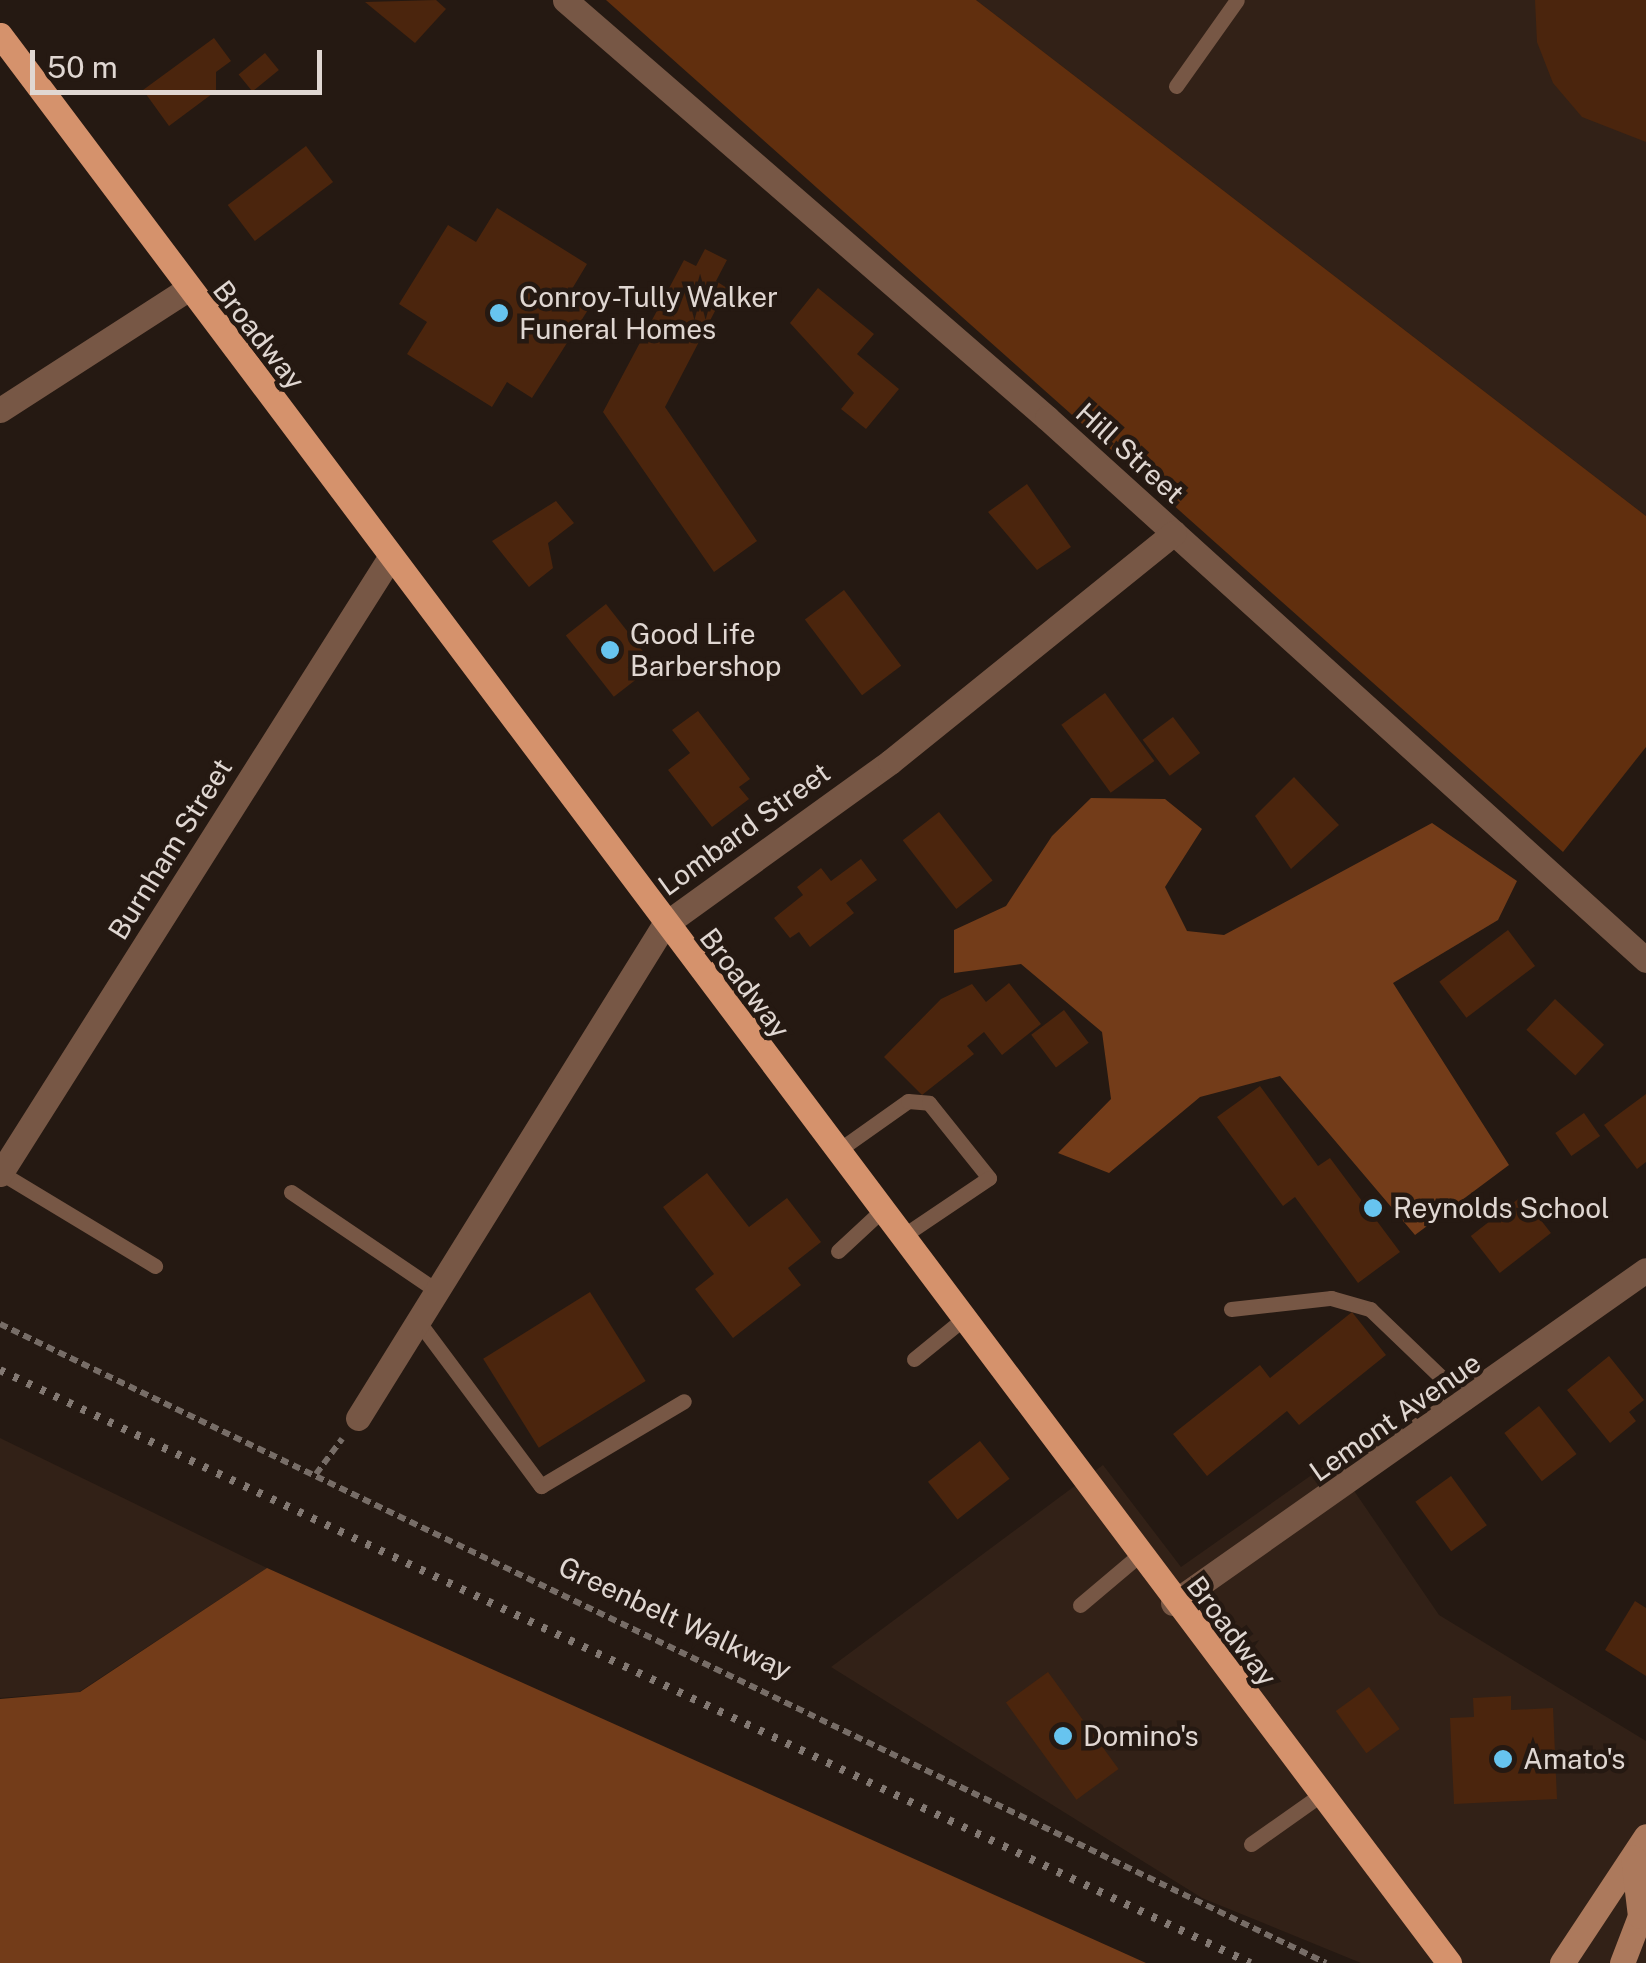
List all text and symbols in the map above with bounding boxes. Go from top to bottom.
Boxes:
scale bar [35,30,328,92]
text: 50 m [47,49,118,85]
street label: Broadway [206,274,312,396]
place label: Conroy-Tully Walker Funeral Homes [519,280,779,346]
marker: Conroy-Tully Walker Funeral Homes [488,302,510,324]
street label: Hill Street [1069,396,1191,510]
place label: Good Life Barbershop [630,617,781,683]
marker: Good Life Barbershop [599,639,621,661]
street label: Burnham Street [101,752,239,946]
street label: Lombard Street [652,756,836,902]
street label: Broadway [693,921,797,1045]
place label: Reynolds School [1393,1191,1610,1225]
marker: Reynolds School [1362,1197,1384,1219]
street label: Lemont Avenue [1303,1346,1487,1488]
street label: Greenbelt Walkway [553,1549,797,1687]
street label: Broadway [1180,1569,1284,1693]
place label: Domino's [1083,1719,1199,1753]
marker: Domino's [1052,1725,1074,1747]
place label: Amato's [1523,1742,1625,1776]
marker: Amato's [1492,1748,1514,1770]

